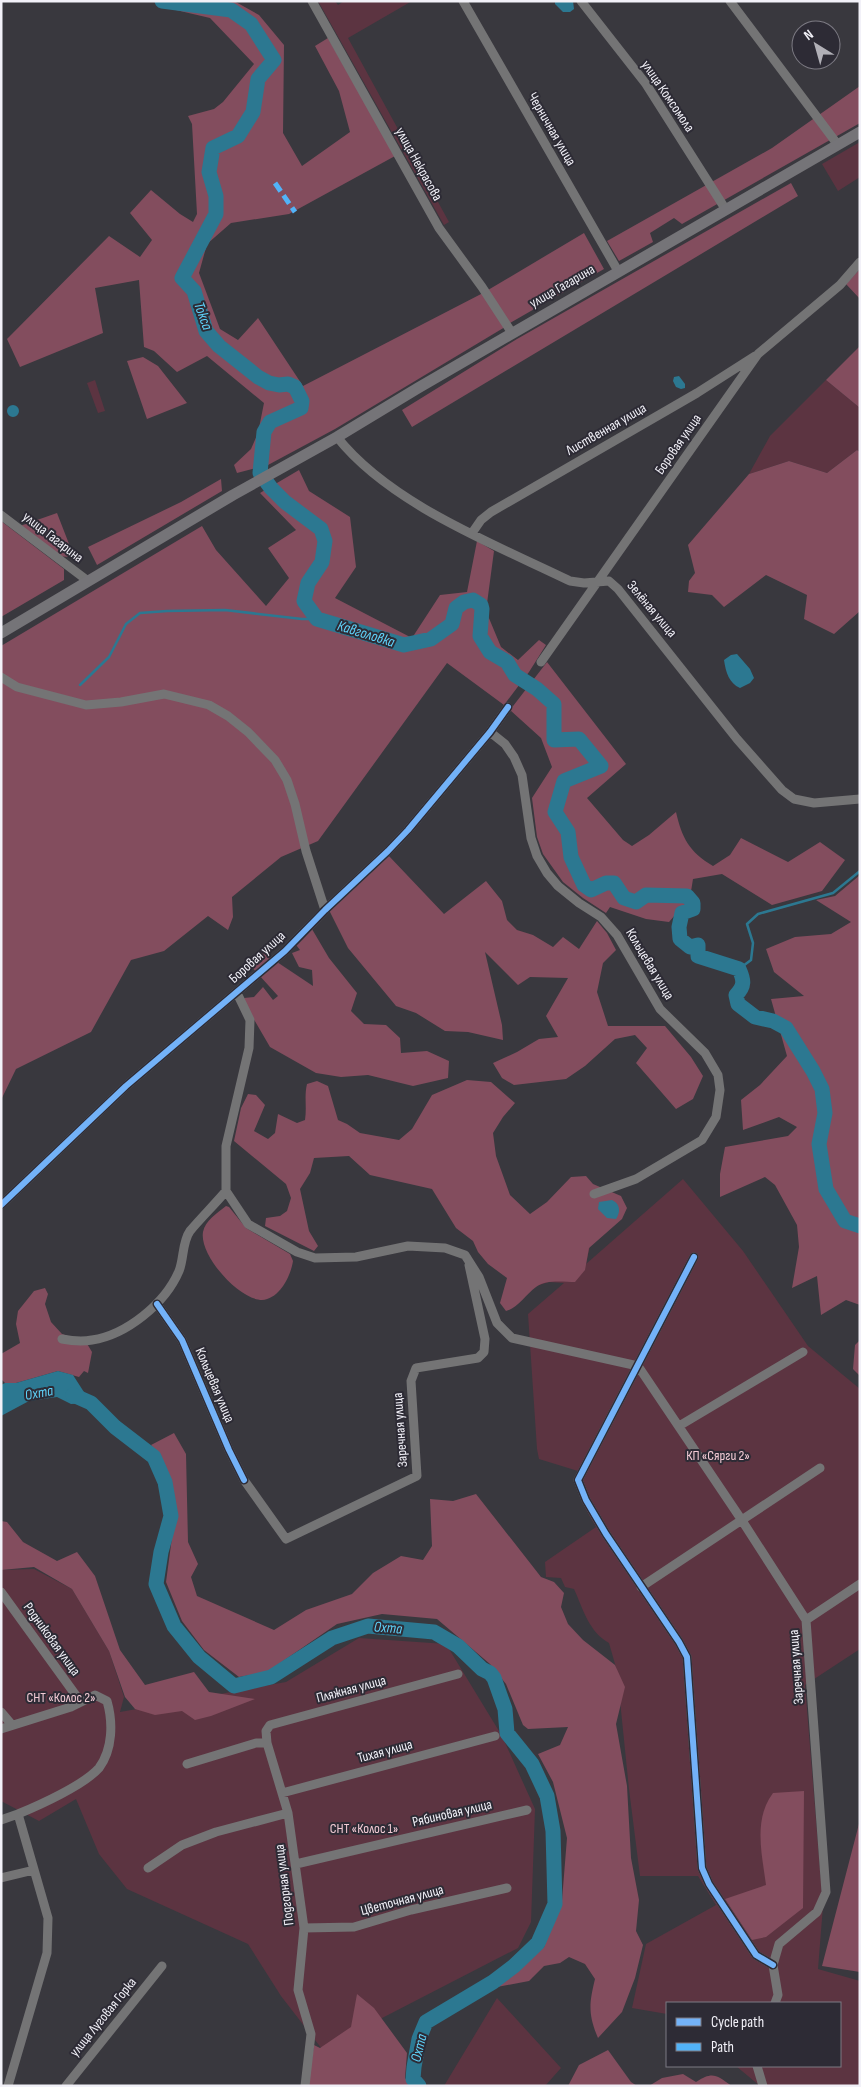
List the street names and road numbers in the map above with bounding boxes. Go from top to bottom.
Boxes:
street label: улица Комсомола [638,57,698,135]
street label: Черничная улица [524,89,580,169]
street label: улица Некрасова [392,124,446,204]
street label: улица Гагарина [526,261,598,311]
street label: Лиственная улица [562,399,649,459]
street label: Боровая улица [651,411,705,477]
street label: улица Гагарина [19,508,87,566]
street label: Зелёная улица [623,577,681,641]
street label: Кольцевая улица [622,925,678,1003]
street label: Боровая улица [225,927,289,987]
street label: Кольцевая улица [192,1345,238,1425]
street label: Заречная улица [389,1392,411,1468]
street label: Родниковая улица [20,1599,84,1679]
street label: Заречная улица [785,1629,807,1705]
street label: Пляжная улица [314,1672,388,1706]
street label: Тихая улица [356,1736,414,1766]
street label: Рябиновая улица [411,1796,493,1830]
street label: Подгорная улица [271,1843,297,1927]
street label: Цветочная улица [359,1881,445,1919]
street label: улица Луговая Горка [66,1974,140,2060]

